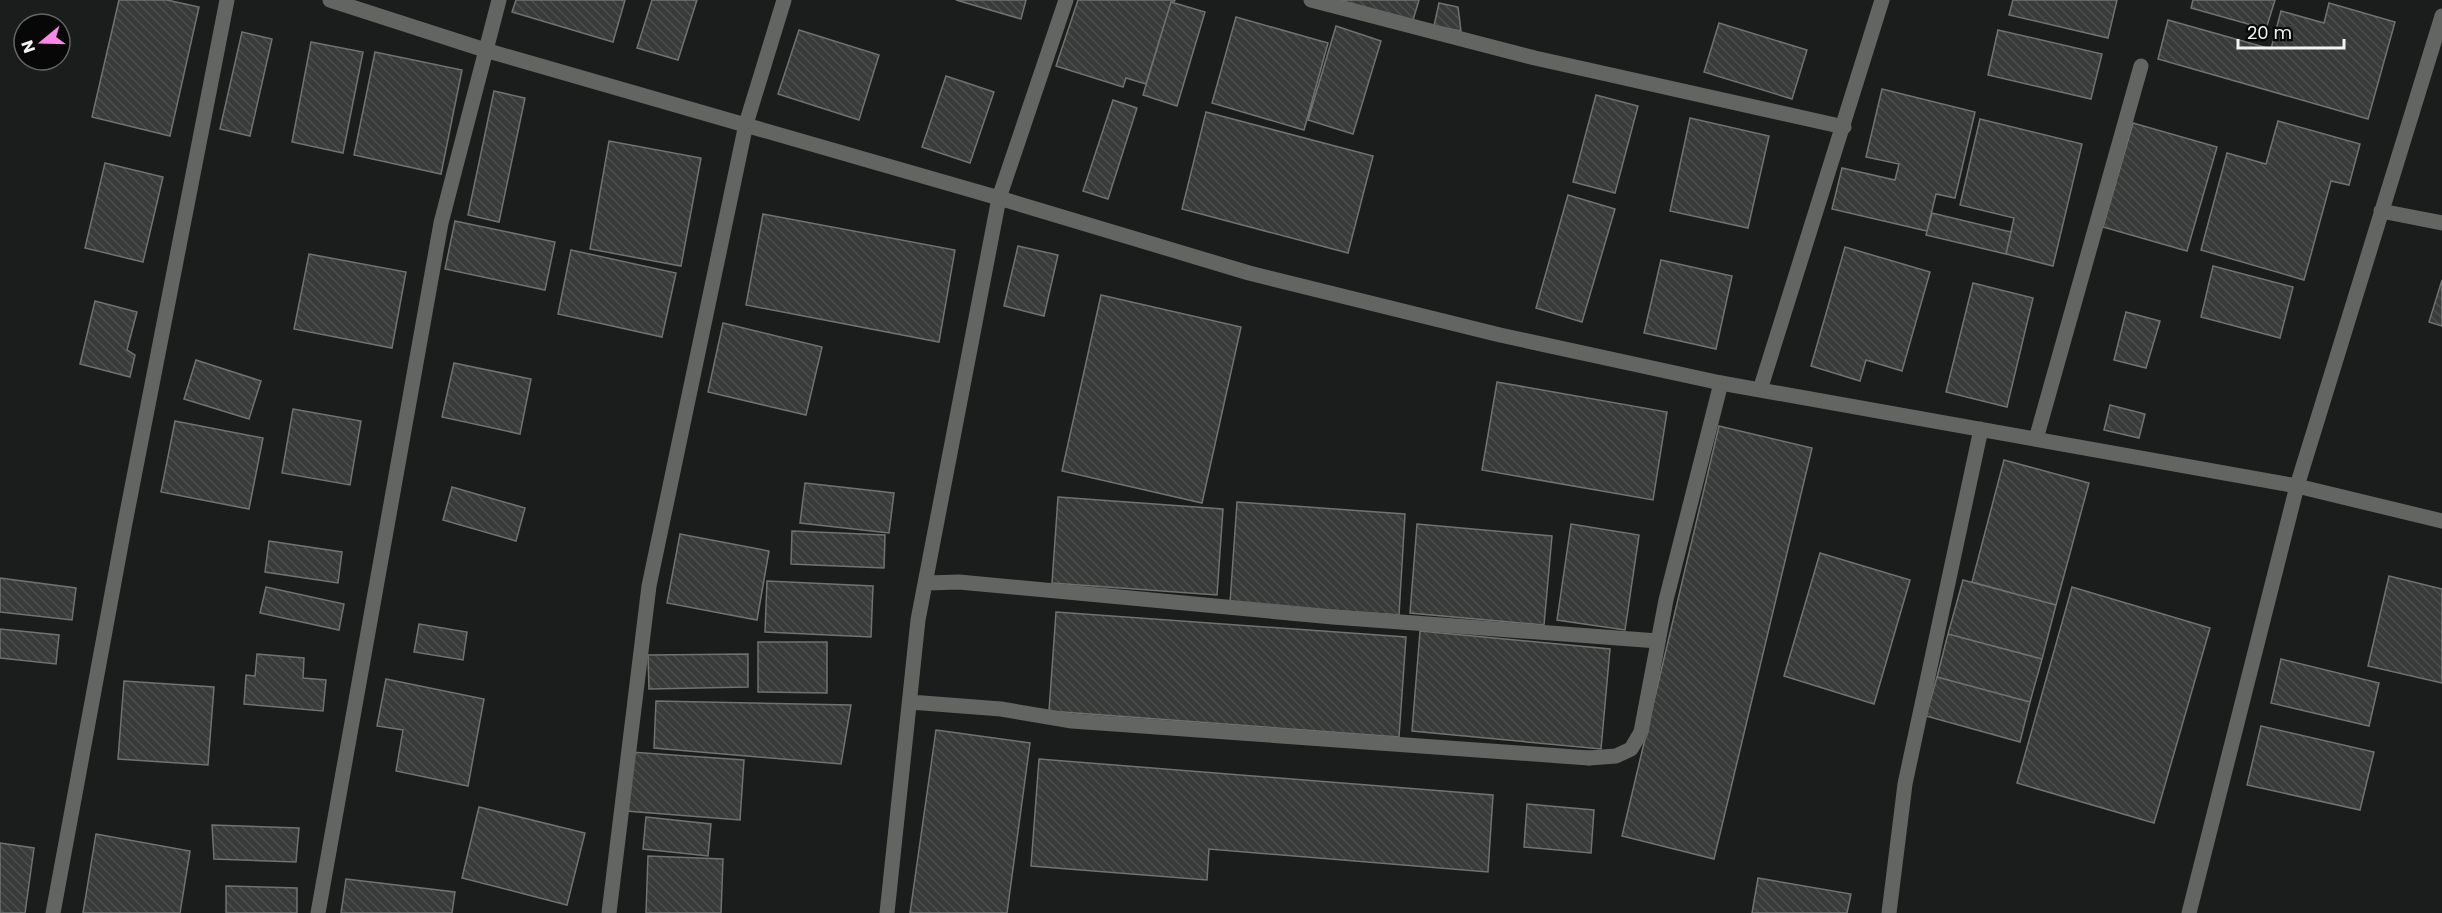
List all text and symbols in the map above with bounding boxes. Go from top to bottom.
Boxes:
north arrow [12,12,72,72]
scale bar [2238,12,2344,50]
text: 20 m [2247,20,2292,45]
text: N [15,37,41,56]

